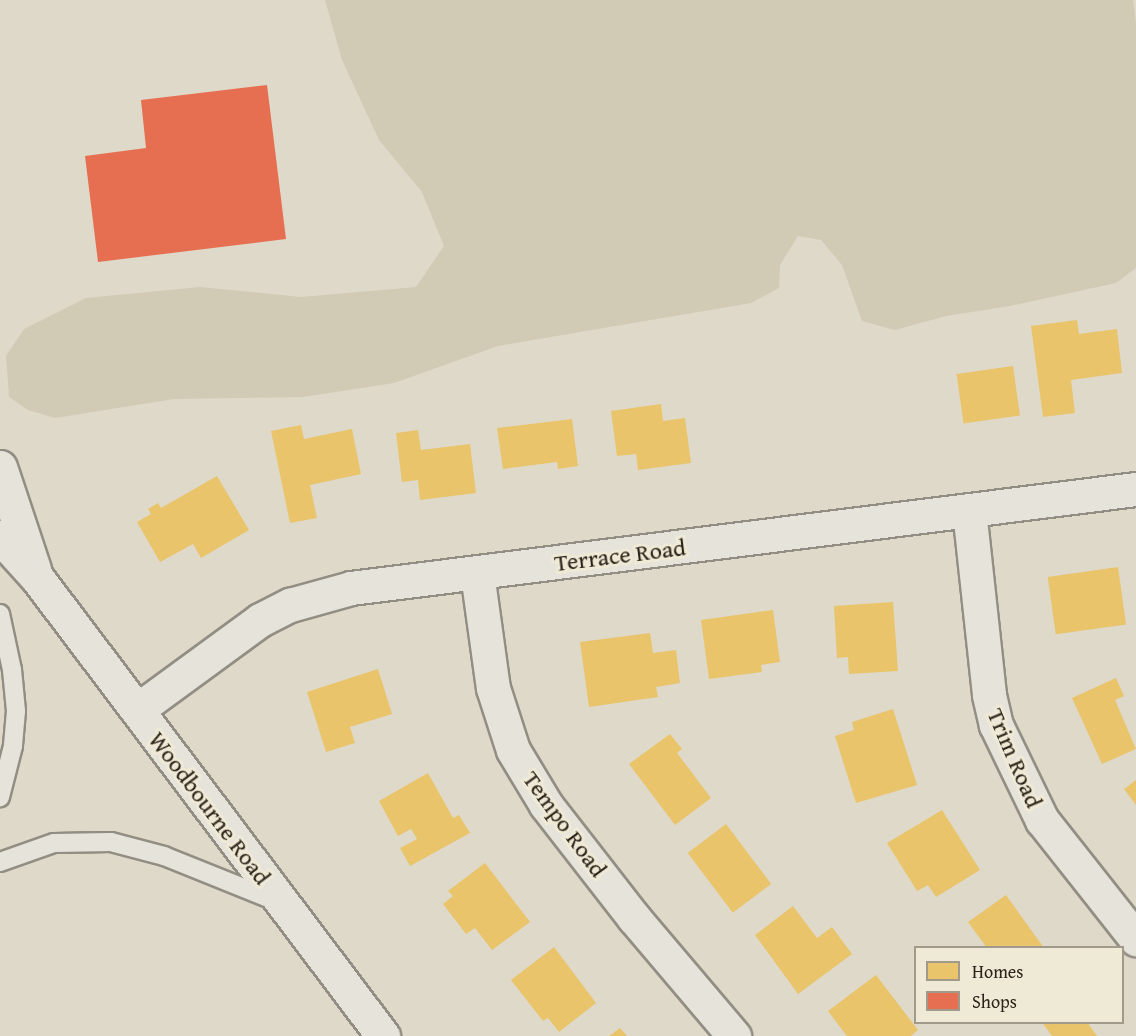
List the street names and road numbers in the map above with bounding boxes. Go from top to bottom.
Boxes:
street label: Terrace Road [553,533,687,577]
street label: Trim Road [981,704,1049,812]
street label: Woodbourne Road [143,726,277,890]
street label: Tempo Road [517,765,613,883]

